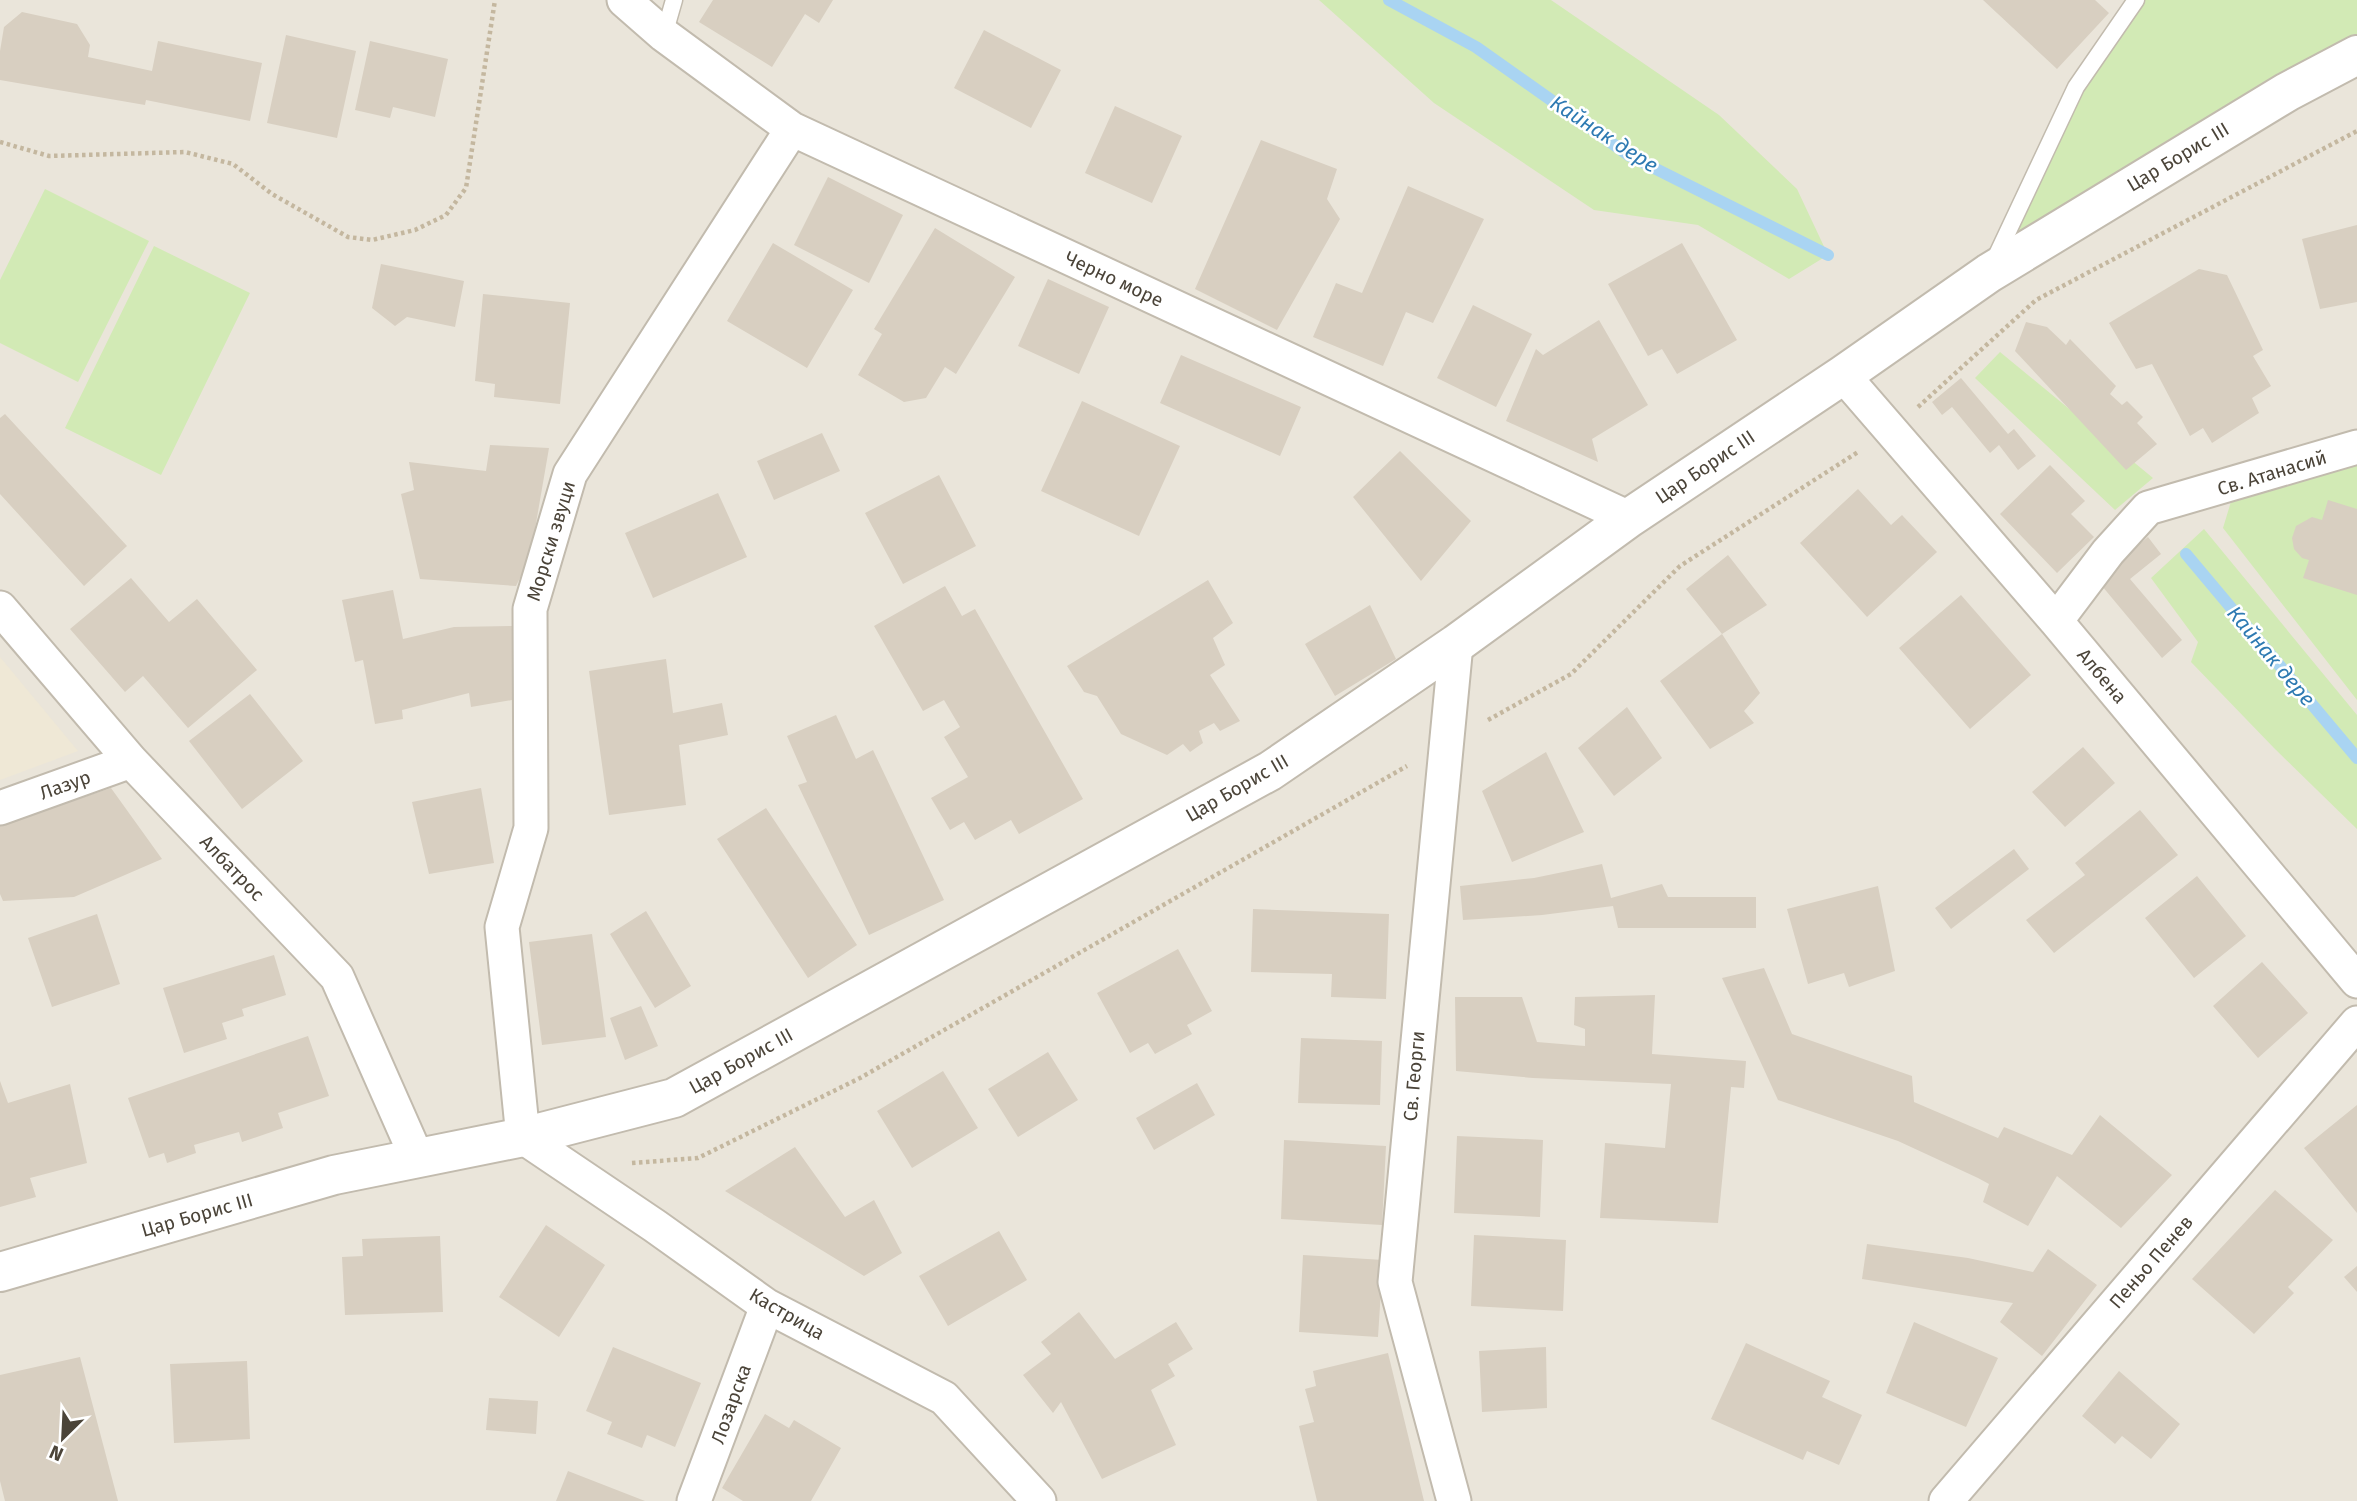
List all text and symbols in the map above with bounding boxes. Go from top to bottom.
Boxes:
water label: Кайнак дере [1545,90,1663,178]
street label: Цар Борис III [2123,118,2233,196]
street label: Черно море [1061,246,1167,312]
street label: Цар Борис III [1651,425,1759,509]
street label: Св. Атанасий [2215,445,2329,501]
street label: Морски звуци [522,478,580,604]
water label: Кайнак дере [2222,601,2321,712]
street label: Албена [2072,644,2132,708]
street label: Цар Борис III [1181,749,1293,827]
street label: Лазур [36,765,94,805]
street label: Албатрос [195,830,269,906]
street label: Цар Борис III [685,1023,797,1099]
street label: Св. Георги [1399,1030,1429,1122]
street label: Цар Борис III [139,1188,255,1242]
street label: Пеньо Пенев [2104,1211,2198,1313]
street label: Кастрица [745,1283,829,1345]
street label: Лозарска [706,1361,756,1447]
north arrow [28,1403,98,1473]
text: N [46,1440,67,1466]

